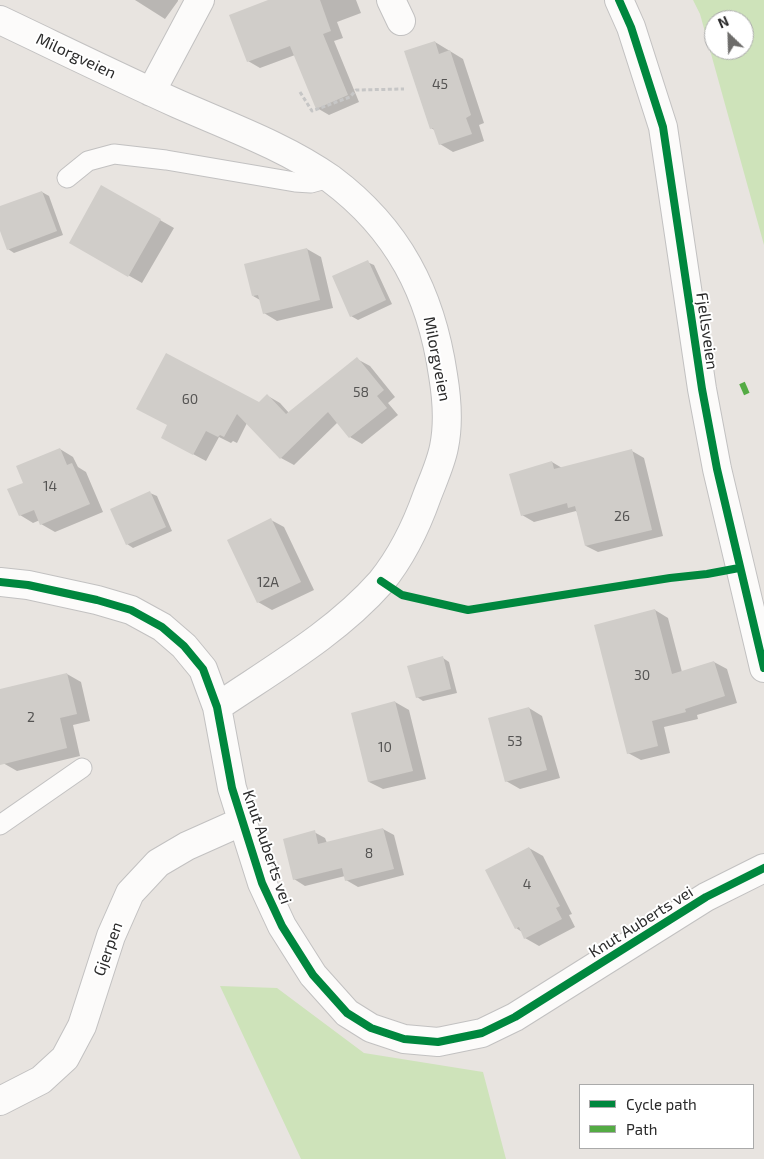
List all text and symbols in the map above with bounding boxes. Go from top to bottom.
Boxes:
north arrow [704,10,754,60]
text: N [715,12,731,32]
street label: Milorgveien [33,29,119,83]
house number: 45 [432,76,448,92]
street label: Fjellsveien [692,291,722,371]
street label: Milorgveien [419,315,455,403]
house number: 58 [353,384,369,400]
house number: 60 [182,391,198,407]
house number: 14 [43,478,57,494]
house number: 26 [614,508,630,524]
house number: 12A [257,574,279,590]
house number: 30 [634,667,650,683]
house number: 2 [27,709,35,725]
house number: 53 [507,733,523,749]
house number: 10 [378,739,392,755]
street label: Knut Auberts vei [238,787,296,907]
house number: 8 [365,845,373,861]
house number: 4 [523,876,531,892]
street label: Knut Auberts vei [585,882,697,962]
street label: Gjerpen [89,919,127,979]
legend [579,1084,754,1149]
text: Cycle path [626,1095,697,1113]
text: Path [626,1120,657,1138]

